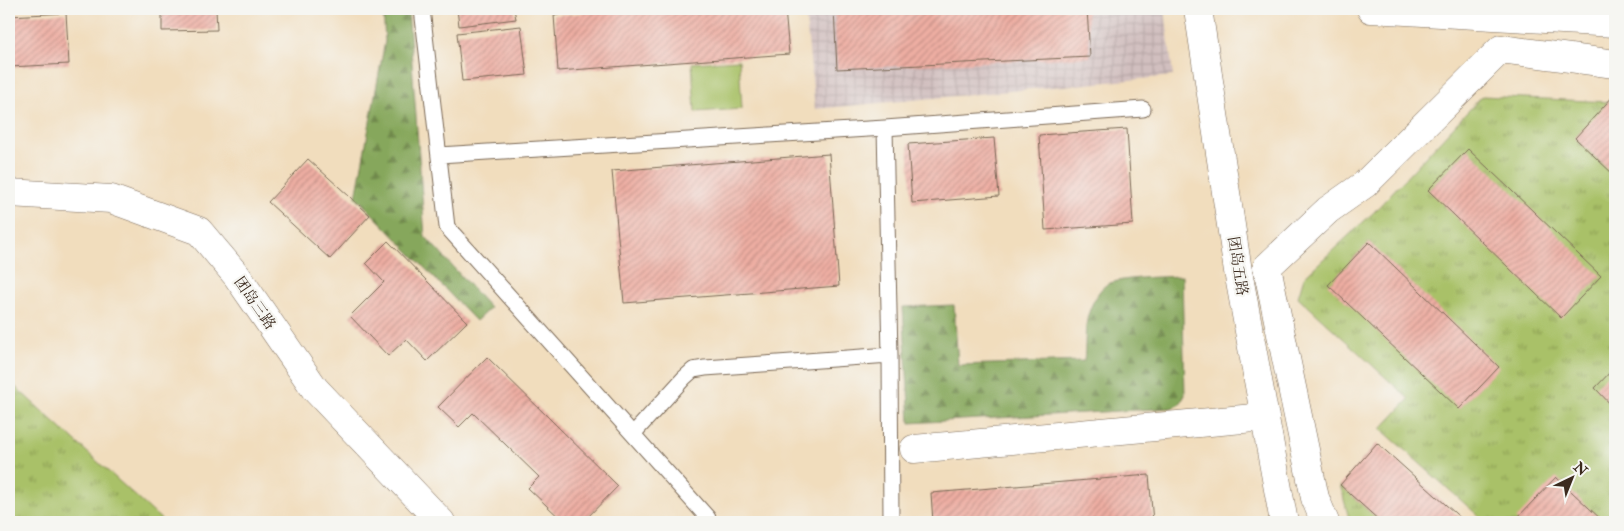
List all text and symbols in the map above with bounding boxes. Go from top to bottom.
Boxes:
street label: 团岛五路 [1223,235,1252,297]
street label: 团岛三路 [230,273,280,333]
north arrow [1546,454,1596,504]
text: N [1569,458,1591,480]

